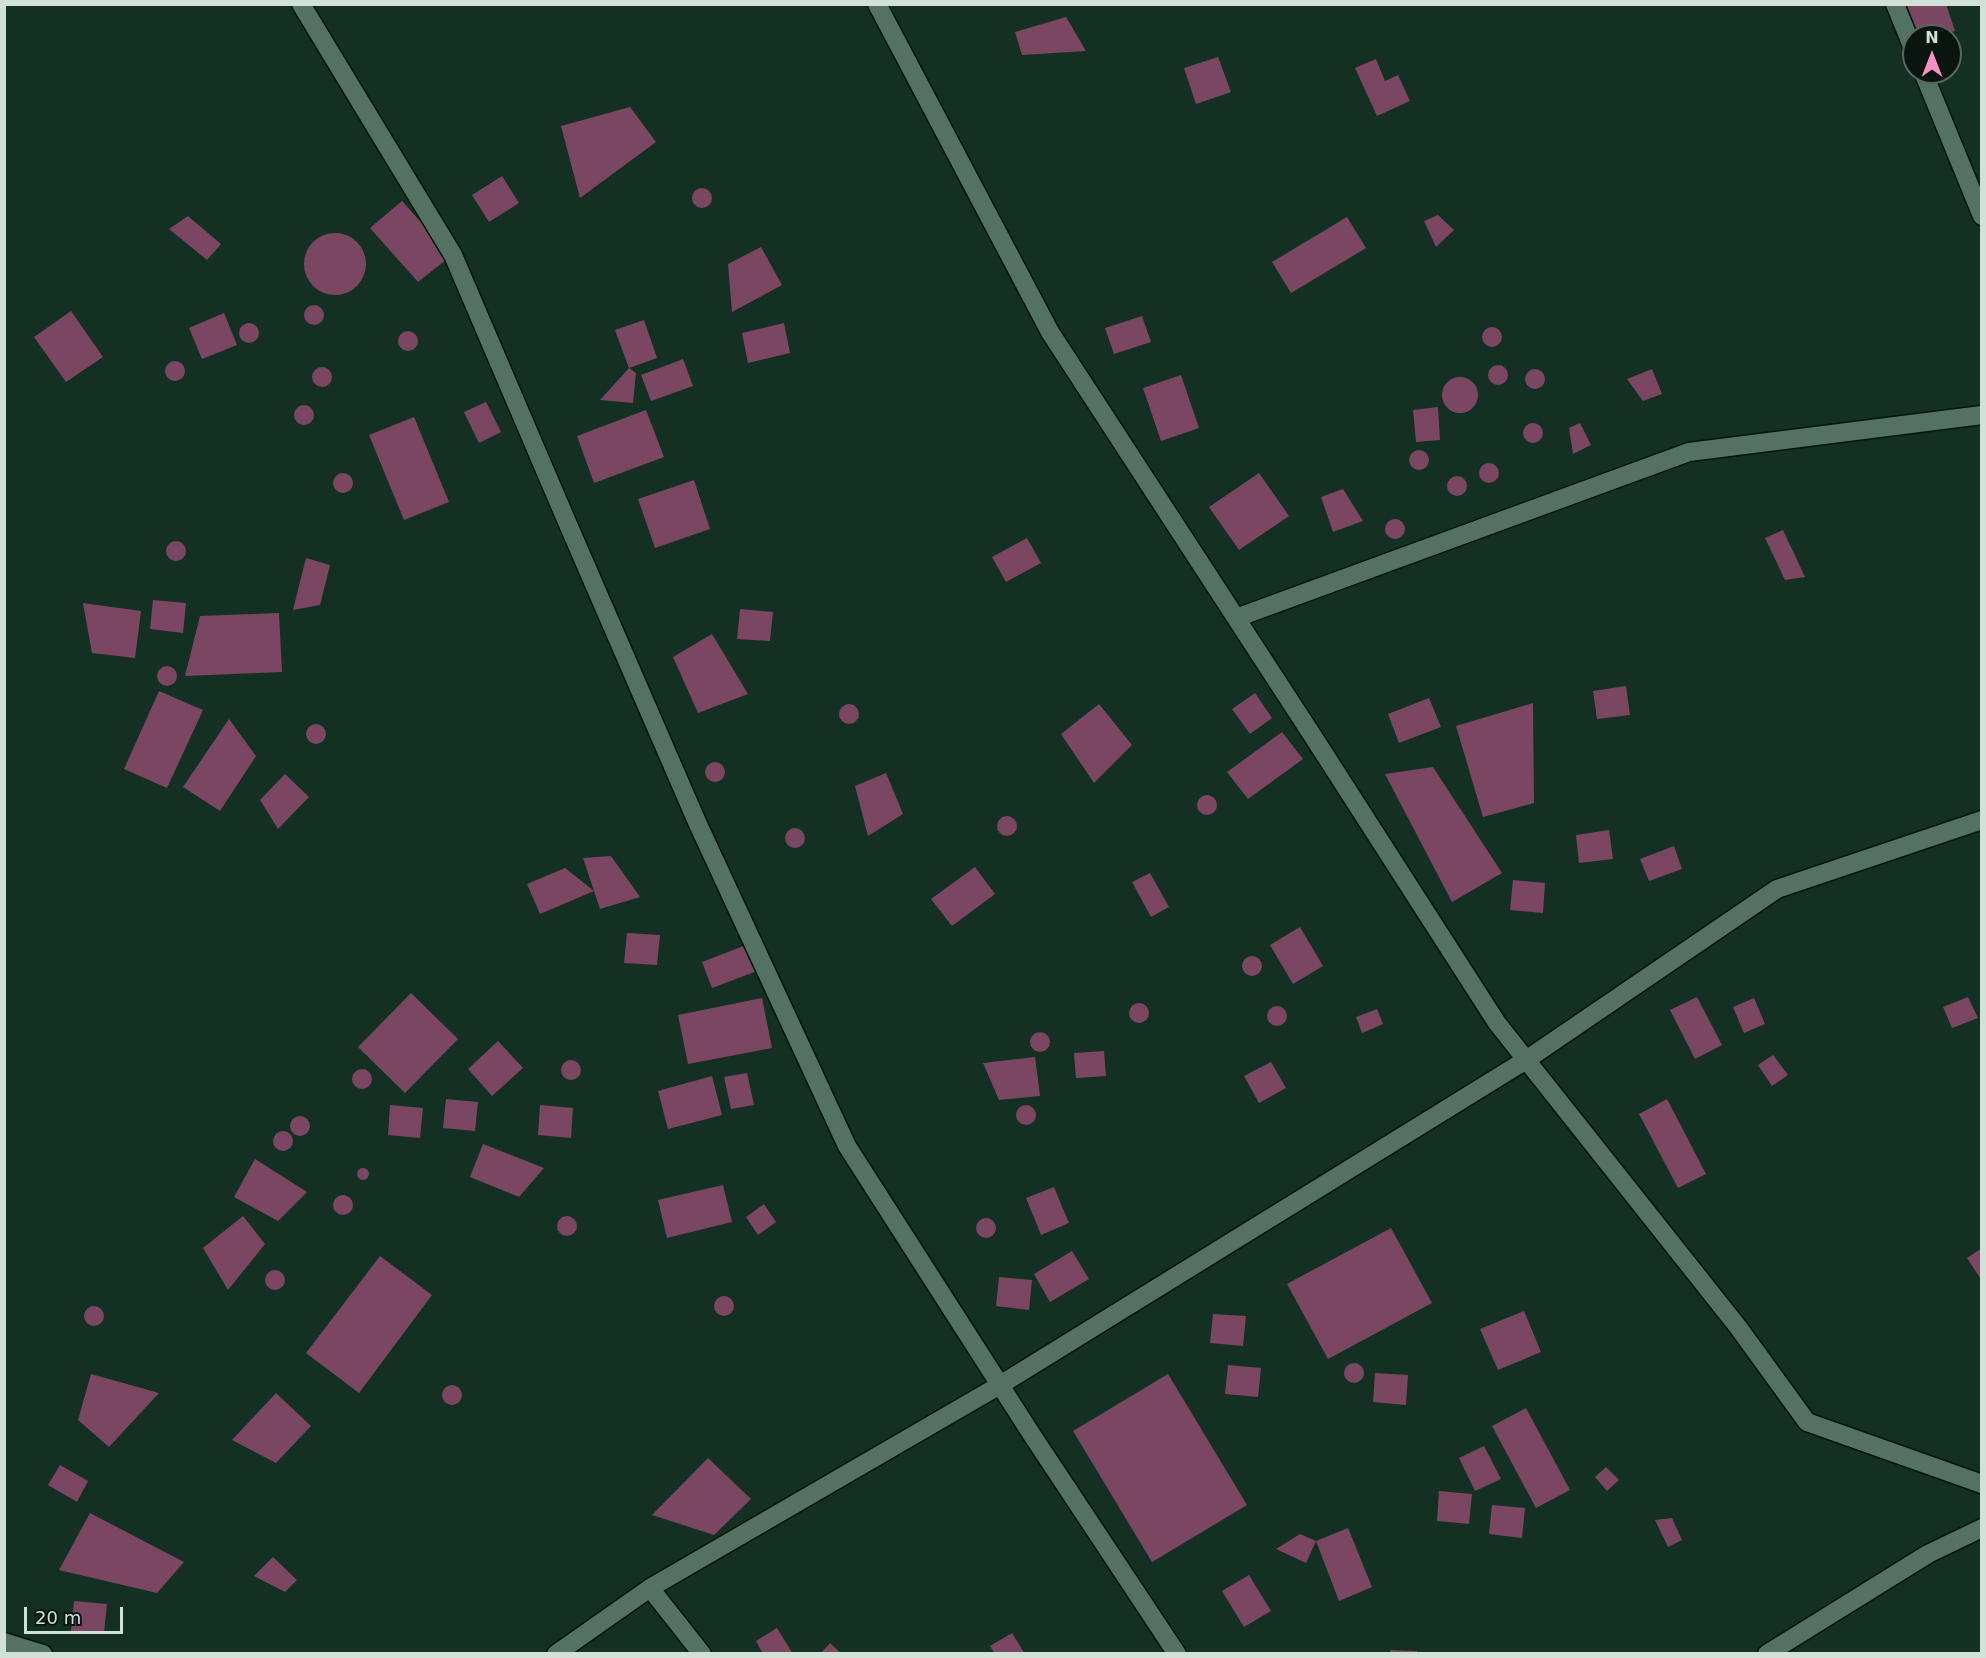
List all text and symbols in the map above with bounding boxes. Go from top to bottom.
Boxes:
north arrow [1902,24,1962,84]
text: N [1925,28,1939,47]
scale bar [27,1595,126,1633]
text: 20 m [35,1607,81,1628]

